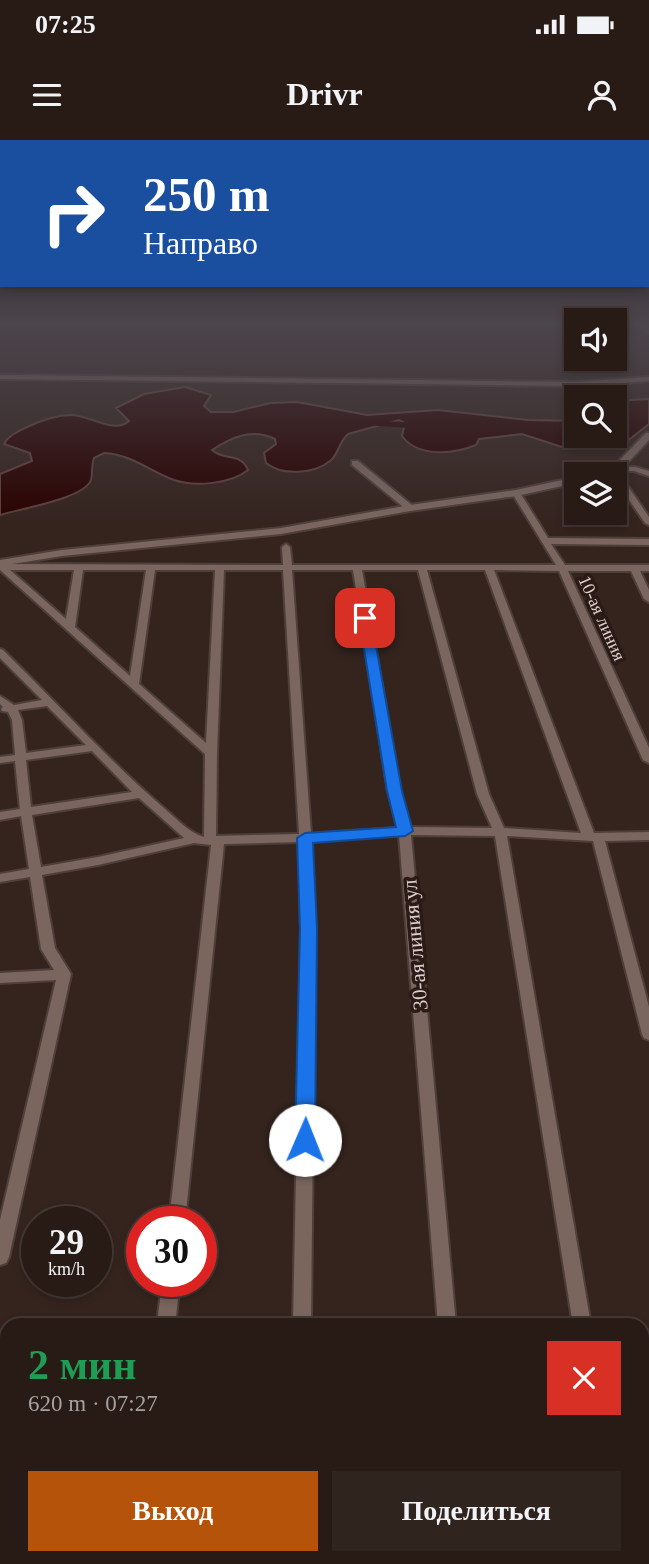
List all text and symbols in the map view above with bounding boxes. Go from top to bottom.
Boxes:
text: 07:25 [35,10,96,39]
icon: menu [28,76,66,114]
text: Drivr [286,76,363,112]
icon: person [583,76,621,114]
text: 250 m [143,167,270,222]
icon: right [28,168,119,259]
text: Направо [143,225,258,261]
map controls [564,308,627,525]
button: sound [564,308,627,371]
button: search [564,385,627,448]
button: layers [564,462,627,525]
street label: 10-ая линия [574,572,630,664]
pin [335,588,395,648]
icon: arrive [346,599,384,637]
street label: 30-ая линия ул [397,879,433,1011]
position arrow [268,1103,342,1177]
speed limit sign: 30 [126,1206,217,1297]
text: 29 [49,1223,84,1262]
text: km/h [48,1259,85,1279]
button: close [547,1341,621,1415]
text: 2 мин [28,1342,137,1388]
text: 620 m · 07:27 [28,1391,158,1416]
button: Выход [28,1471,318,1551]
button: Поделиться [332,1471,621,1551]

